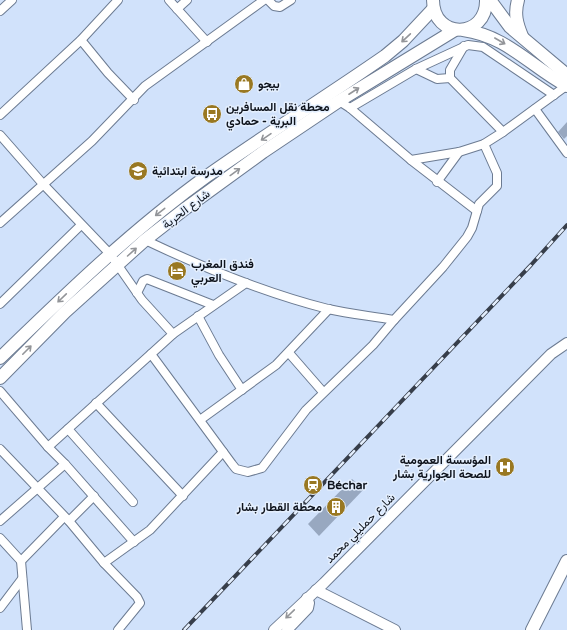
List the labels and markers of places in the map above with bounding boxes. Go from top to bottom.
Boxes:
shop icon: بيجو [233,73,255,95]
place label: بيجو [258,77,280,92]
place label: محطة نقل المسافرين البرية - حمادي [226,100,330,131]
bus stop icon: محطة نقل المسافرين البرية - حمادي [201,103,223,125]
school or university icon: مدرسة ابتدائية [127,160,149,182]
place label: مدرسة ابتدائية [152,164,223,179]
place label: فندق المغرب العربي [191,257,254,288]
hotel icon: فندق المغرب العربي [166,260,188,282]
place label: المؤسسة العمومية للصحة الجوارية بشار [392,453,491,482]
hospital icon: المؤسسة العمومية للصحة الجوارية بشار [494,456,516,478]
station icon: Béchar [302,474,324,496]
place label: Béchar [327,478,367,492]
building icon: محطة القطار بشار [325,496,347,518]
place label: محطة القطار بشار [236,500,322,515]

